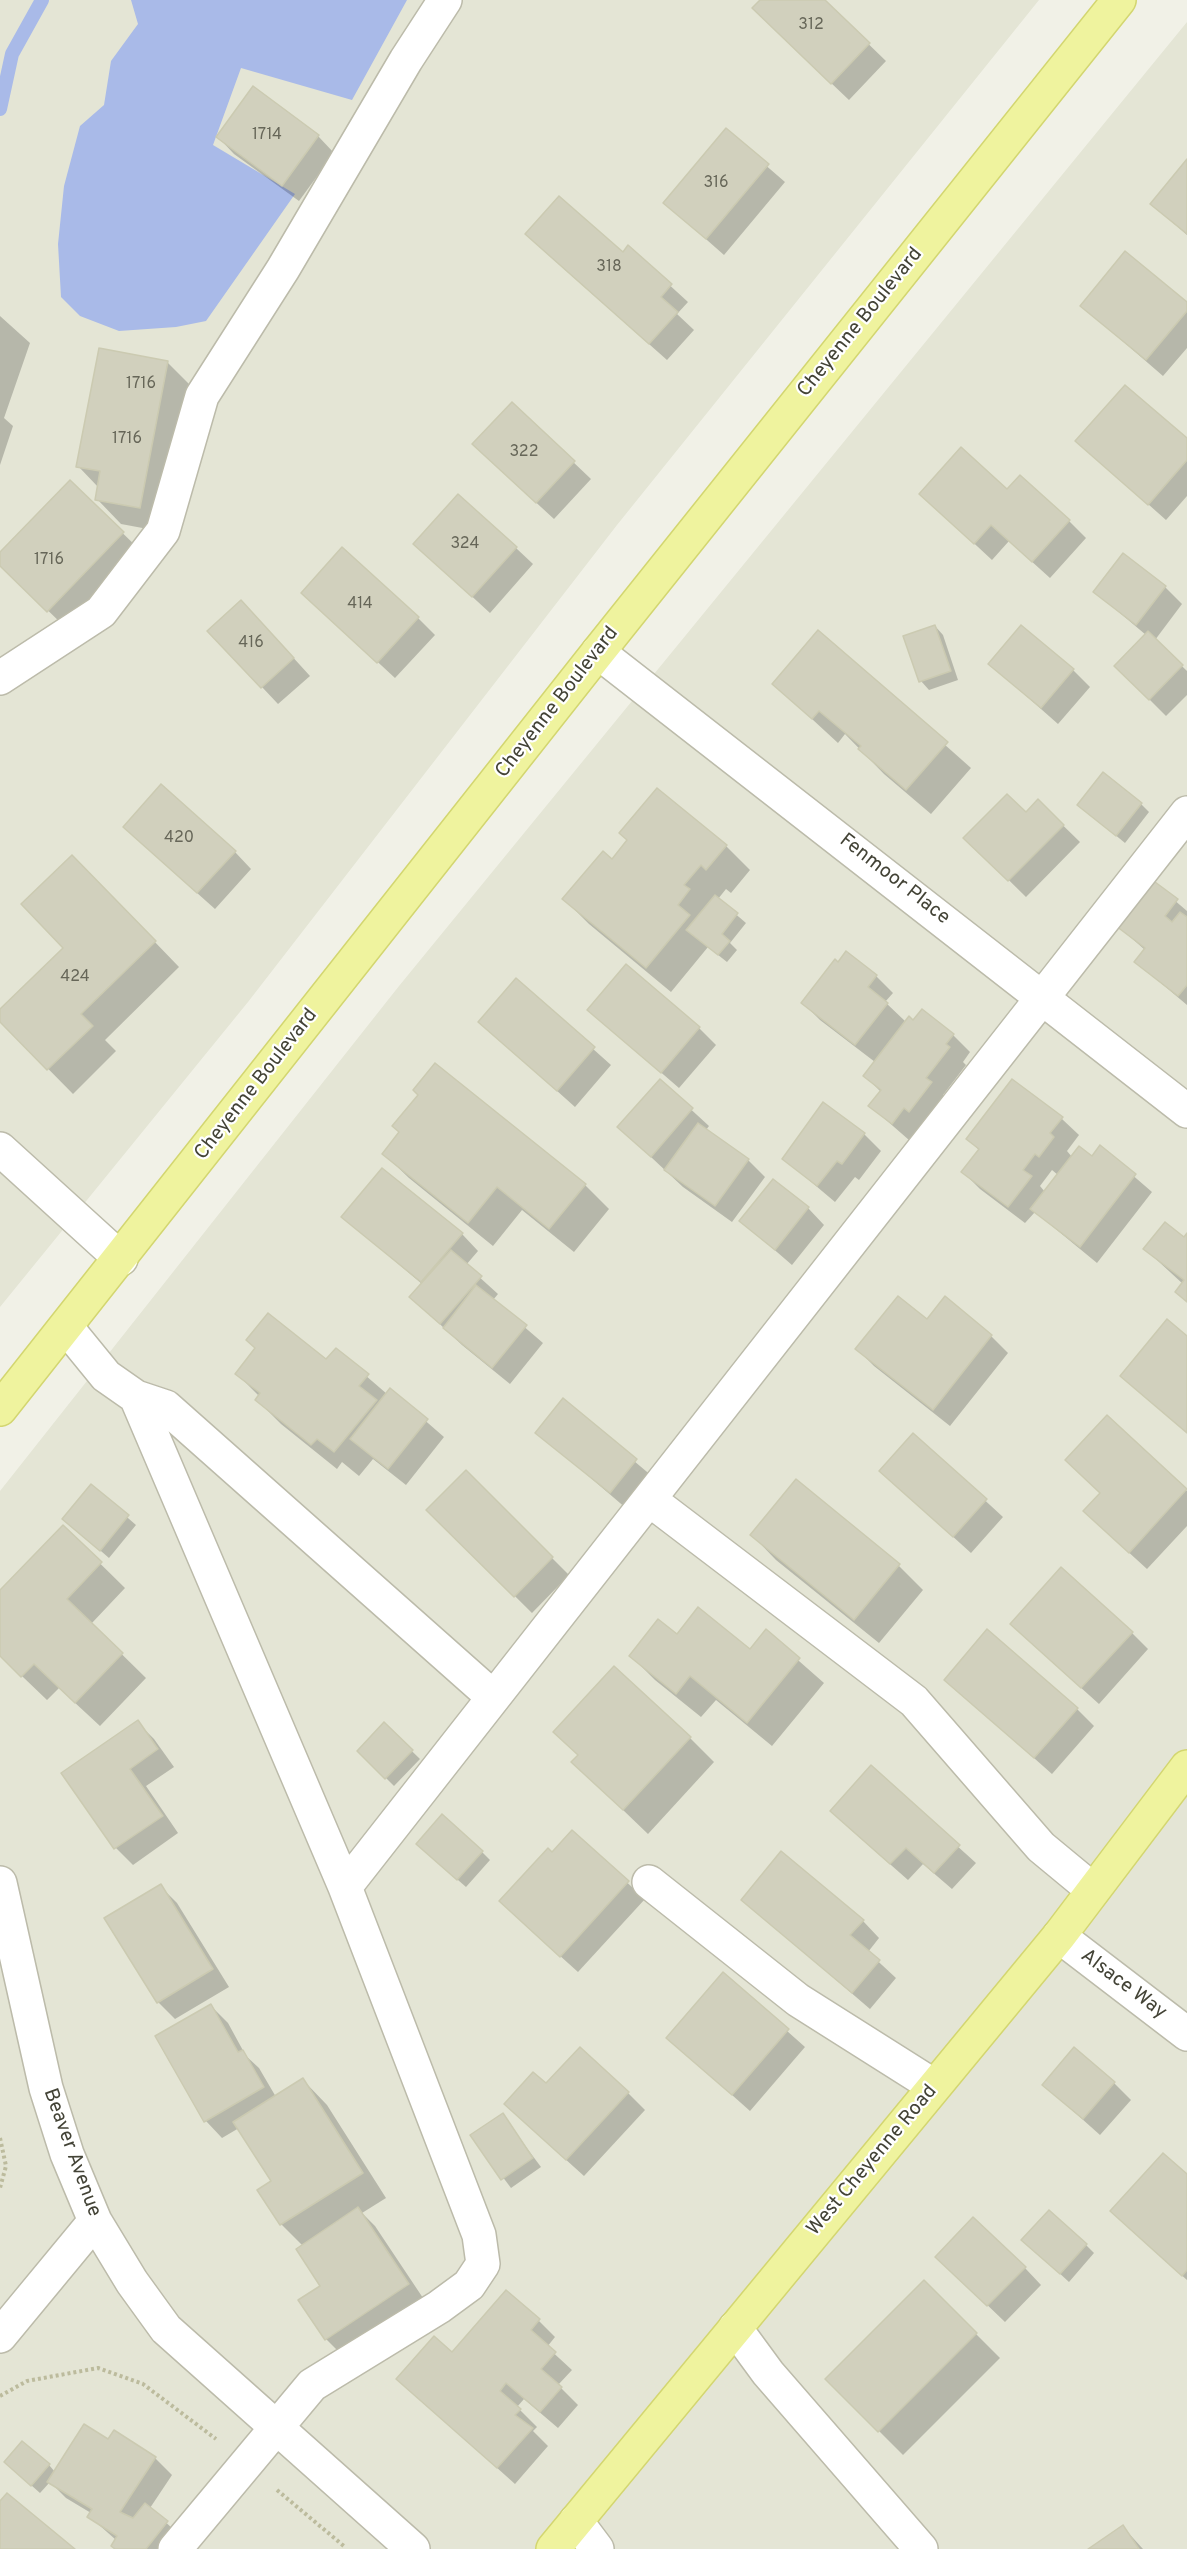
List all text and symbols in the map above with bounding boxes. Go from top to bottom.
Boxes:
house number: 312 [798,16,824,36]
house number: 1714 [252,126,282,146]
house number: 316 [703,174,729,194]
street label: Cheyenne Boulevard [793,243,929,403]
house number: 318 [596,258,622,278]
house number: 1716 [126,375,156,395]
house number: 1716 [112,430,142,450]
house number: 322 [510,443,538,463]
house number: 324 [451,535,479,555]
house number: 1716 [34,551,64,571]
house number: 414 [347,595,373,615]
street label: Cheyenne Boulevard [492,623,624,783]
house number: 416 [238,634,264,654]
house number: 420 [164,829,194,849]
street label: Fenmoor Place [834,829,954,931]
house number: 424 [60,968,90,988]
street label: Cheyenne Boulevard [191,1005,323,1165]
street label: Alsace Way [1075,1945,1171,2025]
street label: West Cheyenne Road [803,2081,943,2241]
street label: Beaver Avenue [37,2086,105,2220]

